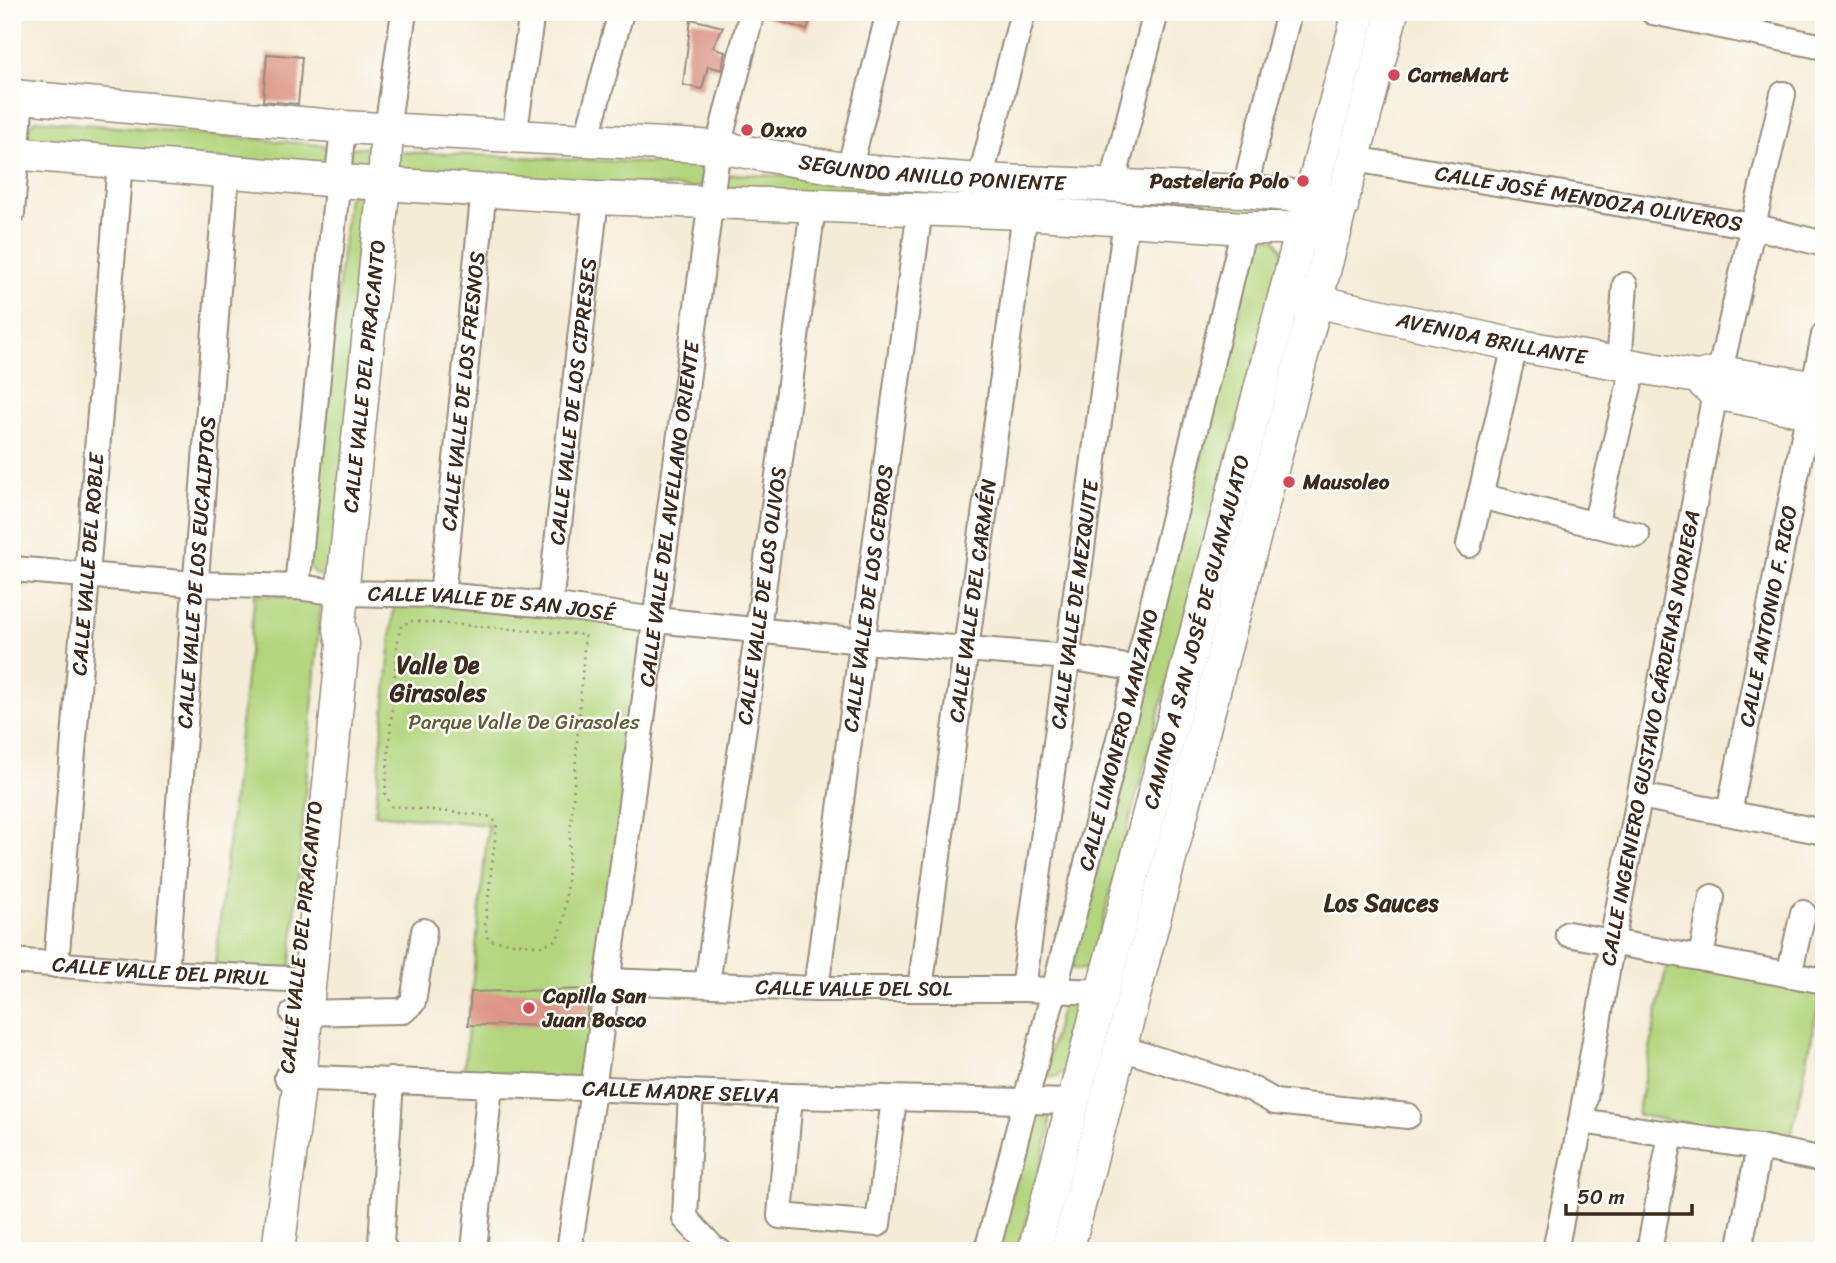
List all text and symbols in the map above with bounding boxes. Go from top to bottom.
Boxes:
place label: CarneMart [1407,56,1509,94]
marker: CarneMart [1386,67,1402,83]
place label: Oxxo [761,111,807,149]
marker: Oxxo [739,122,755,138]
street label: SEGUNDO ANILLO PONIENTE [796,142,1068,203]
street label: CALLE JOSÉ MENDOZA OLIVEROS [1432,154,1745,243]
place label: Pastelería Polo [1150,162,1290,200]
marker: Pastelería Polo [1295,173,1311,189]
street label: CALLE VALLE DEL PIRACANTO [331,238,397,515]
street label: CALLE VALLE DE LOS FRESNOS [430,249,496,533]
street label: CALLE VALLE DE LOS CIPRESES [538,256,608,547]
street label: AVENIDA BRILLANTE [1392,300,1591,376]
street label: CALLE VALLE DEL AVELLANO ORIENTE [628,337,711,689]
street label: CALLE VALLE DE LOS EUCALIPTOS [166,414,227,730]
street label: CALLE VALLE DEL ROBLE [60,450,116,677]
street label: CAMINO A SAN JOSÉ DE GUANAJUATO [1132,451,1261,813]
street label: CALLE VALLE DE LOS CEDROS [831,462,905,734]
place label: Mausoleo [1302,463,1390,501]
street label: CALLE VALLE DE LOS OLIVOS [725,465,798,727]
marker: Mausoleo [1281,474,1297,490]
street label: CALLE VALLE DEL CARMÉN [937,476,1008,725]
street label: CALLE VALLE DE MEZQUITE [1039,476,1110,731]
street label: CALLE ANTONIO F. RICO [1728,502,1809,730]
street label: CALLE INGENIERO GUSTAVO CÁRDENAS NORIEGA [1589,507,1712,968]
street label: CALLE VALLE DE SAN JOSÉ [368,575,619,633]
street label: CALLE LIMONERO MANZANO [1067,605,1170,875]
district label: Valle De Girasoles [390,644,487,714]
park label: Parque Valle De Girasoles [408,703,640,741]
street label: CALLE VALLE DEL PIRACANTO [268,799,334,1075]
district label: Los Sauces [1324,882,1440,924]
street label: CALLE VALLE DEL PIRUL [51,945,270,997]
street label: CALLE VALLE DEL SOL [755,968,953,1008]
place label: Capilla San Juan Bosco [542,977,647,1039]
marker: Capilla San Juan Bosco [521,1000,537,1016]
street label: CALLE MADRE SELVA [582,1069,780,1115]
scale bar [1566,1172,1692,1216]
text: 50 m [1577,1178,1625,1216]

